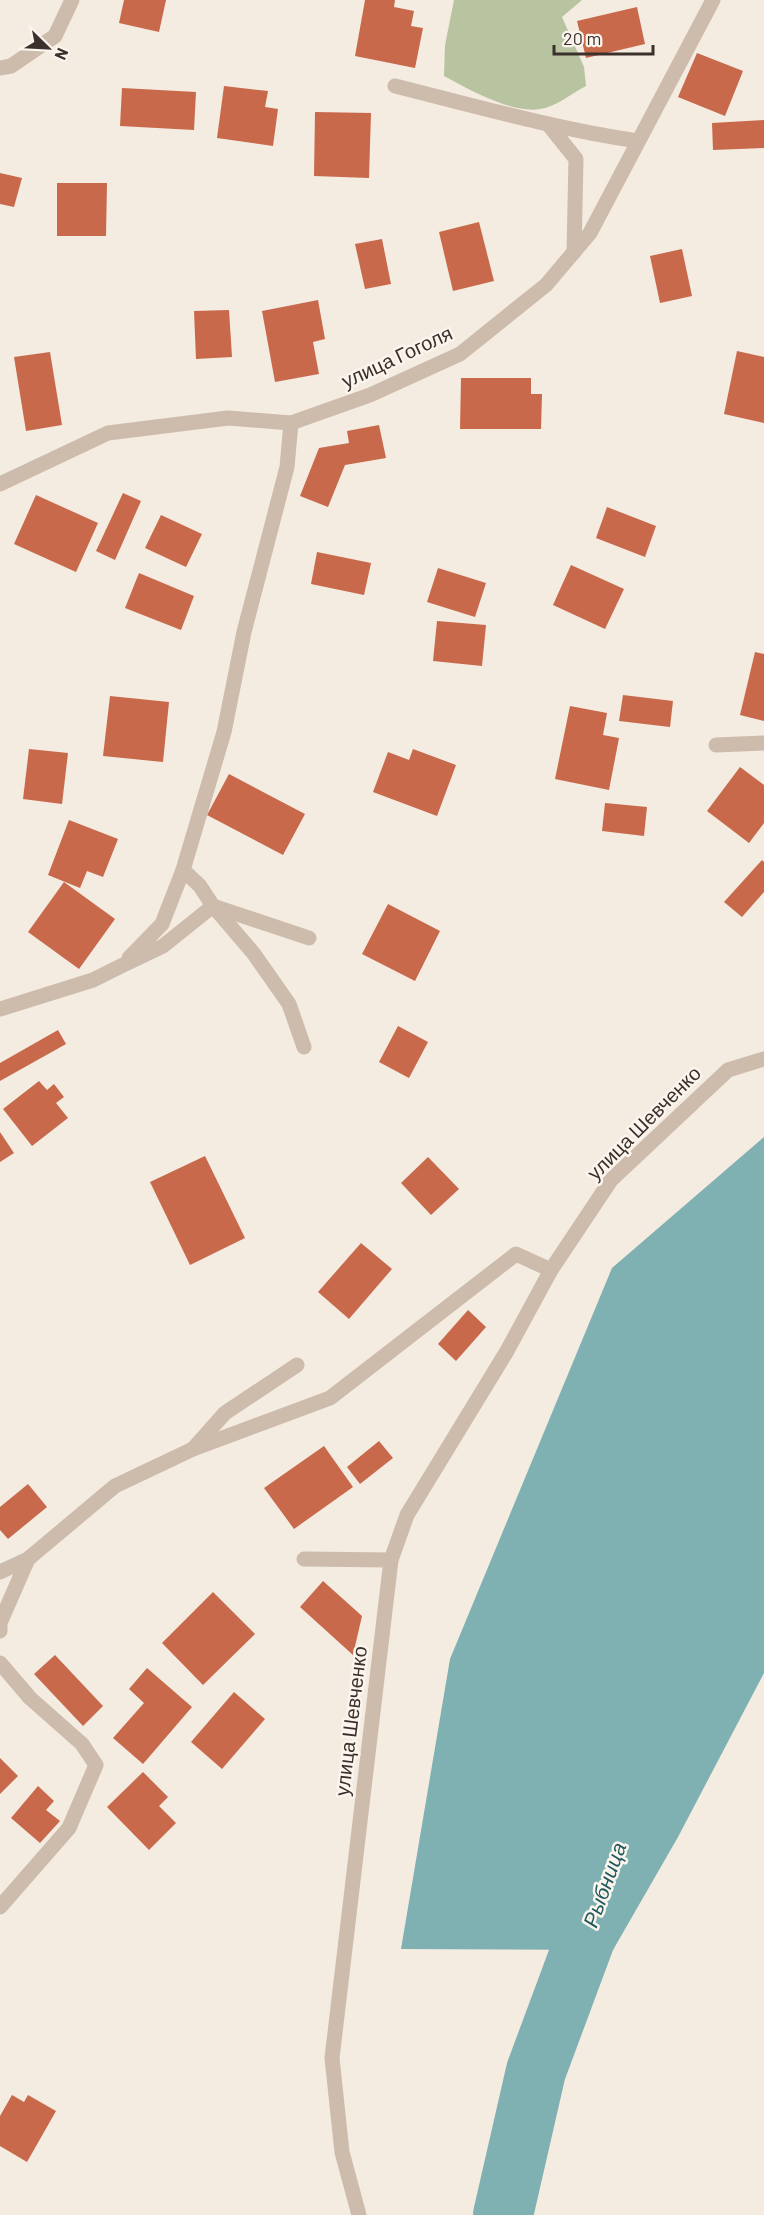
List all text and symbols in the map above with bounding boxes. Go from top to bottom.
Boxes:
north arrow [18,18,78,78]
scale bar [554,18,653,56]
text: 20 m [563,27,601,49]
text: N [51,46,73,63]
street label: улица Гоголя [337,320,456,392]
street label: улица Шевченко [581,1060,705,1184]
street label: улица Шевченко [329,1645,371,1797]
water label: Рыбница [577,1839,630,1930]

